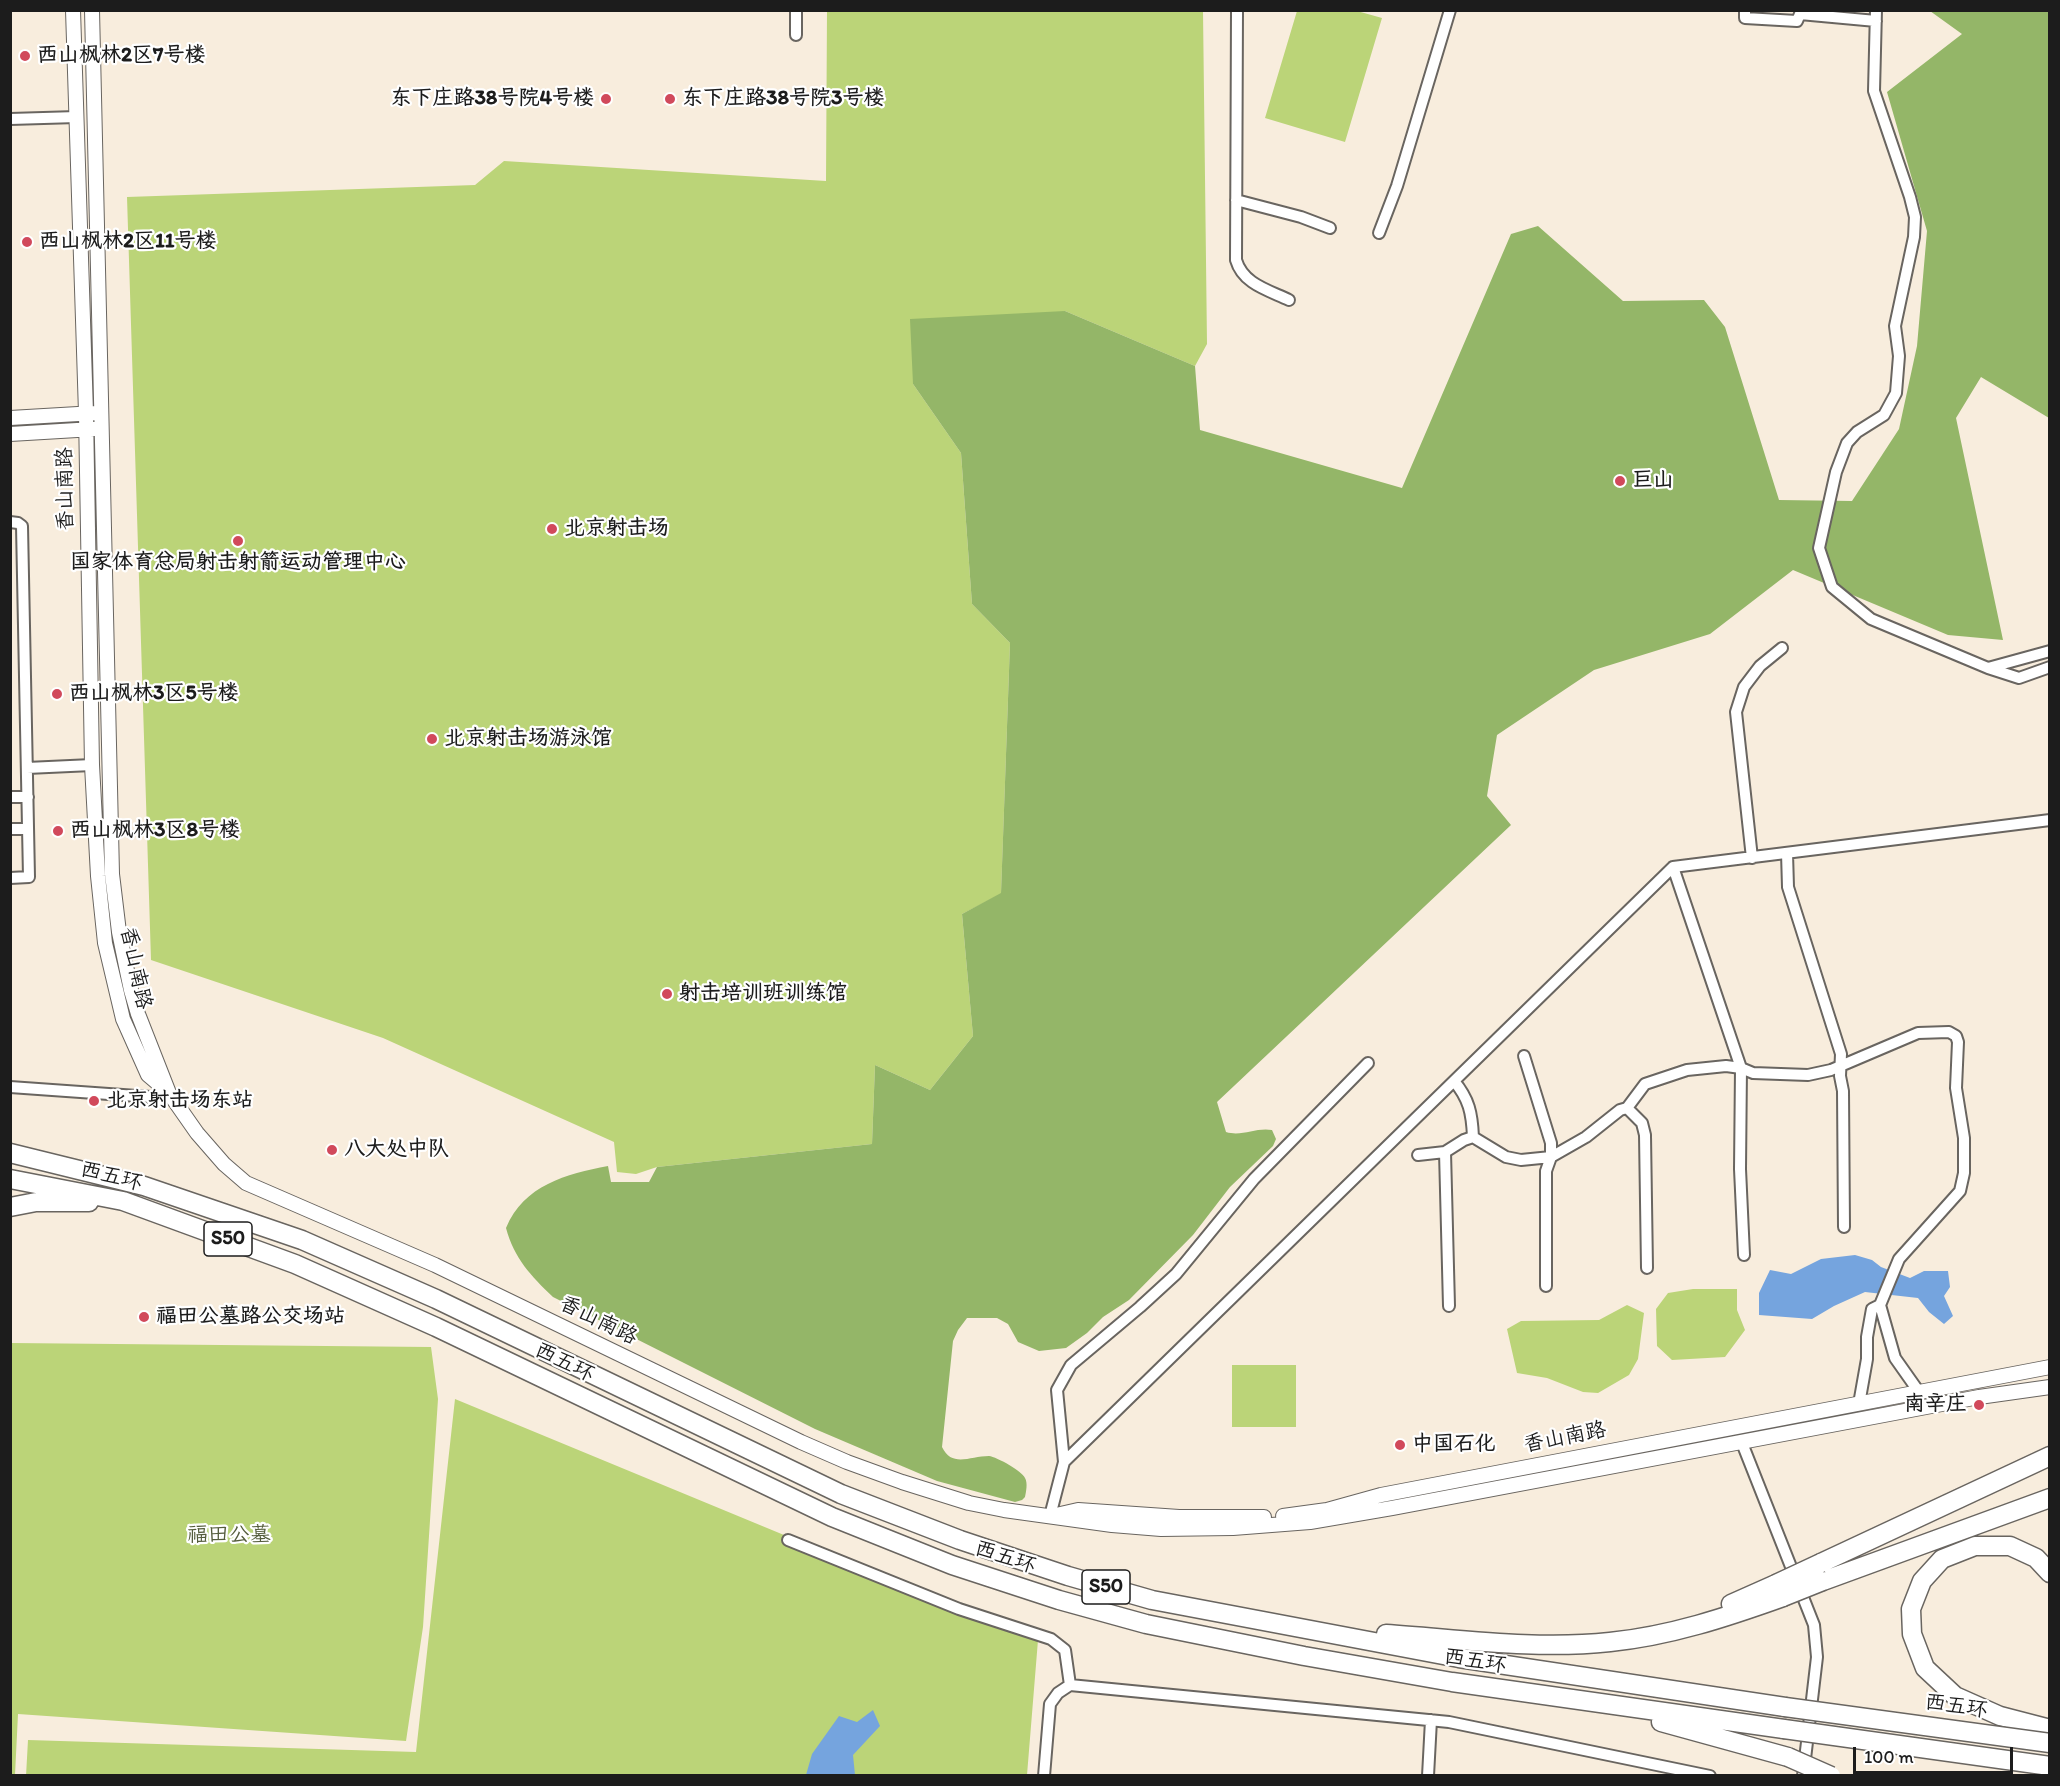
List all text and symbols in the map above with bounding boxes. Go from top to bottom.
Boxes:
place label: 西山枫林2区7号楼 [37,43,205,69]
marker: 西山枫林2区7号楼 [18,49,32,63]
place label: 东下庄路38号院4号楼 [390,86,594,112]
place label: 东下庄路38号院3号楼 [682,86,884,112]
marker: 东下庄路38号院4号楼 [599,92,613,106]
marker: 东下庄路38号院3号楼 [663,92,677,106]
place label: 西山枫林2区11号楼 [39,229,217,255]
marker: 西山枫林2区11号楼 [20,235,34,249]
street label: 香山南路 [53,447,79,531]
place label: 巨山 [1632,468,1674,494]
marker: 巨山 [1613,474,1627,488]
place label: 北京射击场 [564,516,669,542]
marker: 北京射击场 [545,522,559,536]
marker: 国家体育总局射击射箭运动管理中心 [231,534,245,548]
place label: 国家体育总局射击射箭运动管理中心 [70,550,406,576]
place label: 西山枫林3区5号楼 [69,681,238,707]
marker: 西山枫林3区5号楼 [50,687,64,701]
place label: 北京射击场游泳馆 [444,726,612,752]
marker: 北京射击场游泳馆 [425,732,439,746]
place label: 西山枫林3区8号楼 [70,818,240,844]
marker: 西山枫林3区8号楼 [51,824,65,838]
street label: 香山南路 [114,924,156,1012]
place label: 射击培训班训练馆 [679,981,847,1007]
marker: 射击培训班训练馆 [660,987,674,1001]
place label: 北京射击场东站 [106,1088,253,1114]
marker: 北京射击场东站 [87,1094,101,1108]
place label: 八大处中队 [344,1137,449,1163]
marker: 八大处中队 [325,1143,339,1157]
street label: 西五环 [77,1157,145,1197]
road number: S50 [204,1222,252,1256]
street label: 香山南路 [555,1291,641,1351]
place label: 福田公墓路公交场站 [156,1304,345,1330]
marker: 福田公墓路公交场站 [137,1310,151,1324]
street label: 西五环 [530,1338,598,1388]
place label: 南辛庄 [1904,1392,1967,1418]
marker: 南辛庄 [1972,1398,1986,1412]
street label: 香山南路 [1521,1418,1609,1458]
place label: 中国石化 [1412,1432,1496,1458]
marker: 中国石化 [1393,1438,1407,1452]
park label: 福田公墓 [187,1523,271,1549]
street label: 西五环 [971,1536,1039,1580]
road number: S50 [1082,1570,1130,1604]
street label: 西五环 [1442,1645,1508,1679]
street label: 西五环 [1923,1690,1989,1724]
scale bar [1856,1735,2016,1773]
text: 100 m [1864,1746,1914,1768]

